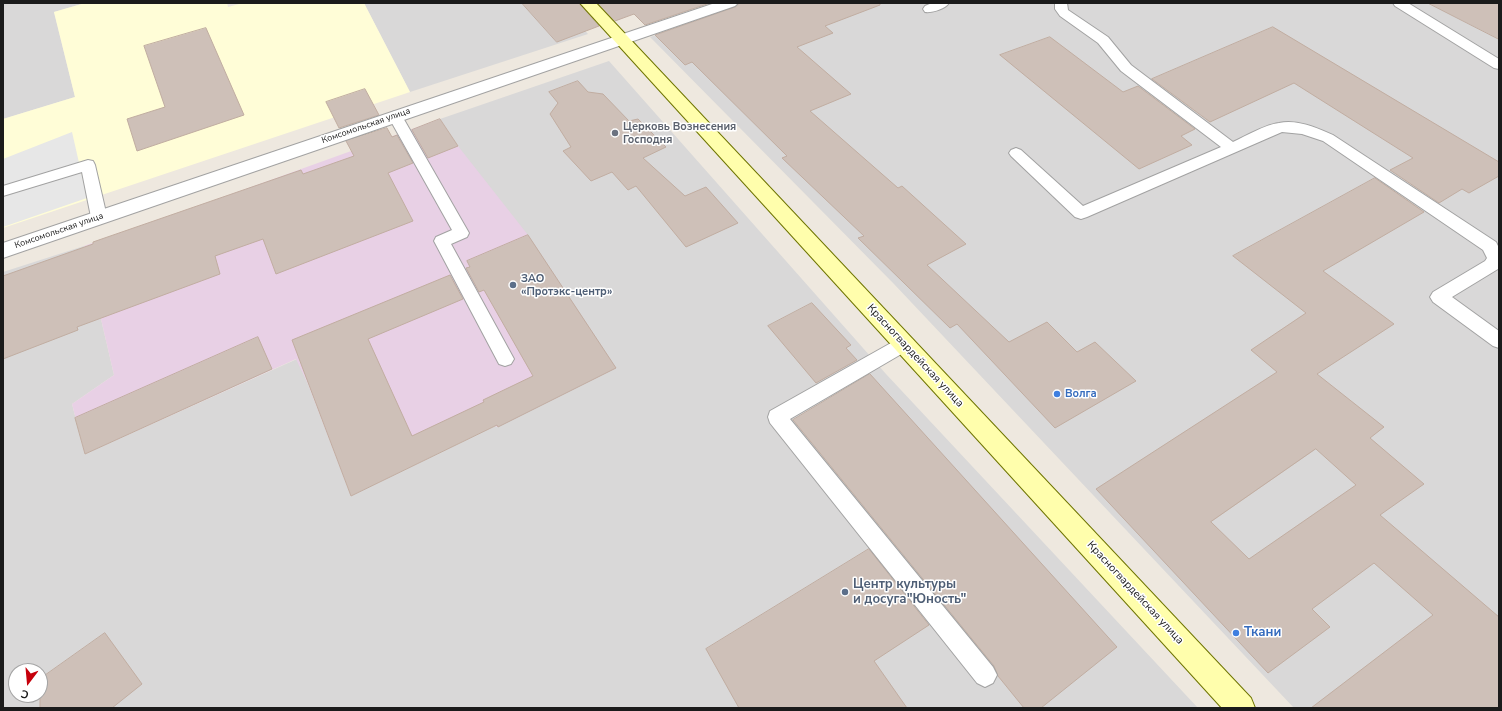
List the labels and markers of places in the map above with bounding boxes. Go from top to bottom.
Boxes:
place label: Церковь Вознесения Господня [623,120,736,146]
marker: Церковь Вознесения Господня [610,128,620,138]
place label: ЗАО «Протэкс-центр» [521,272,612,298]
marker: ЗАО «Протэкс-центр» [508,280,518,290]
place label: Волга [1065,387,1097,401]
marker: Волга [1052,389,1062,399]
place label: Центр культуры и досуга"Юность" [853,577,966,608]
marker: Центр культуры и досуга"Юность" [840,587,850,597]
place label: Ткани [1244,625,1281,641]
marker: Ткани [1231,628,1241,638]

